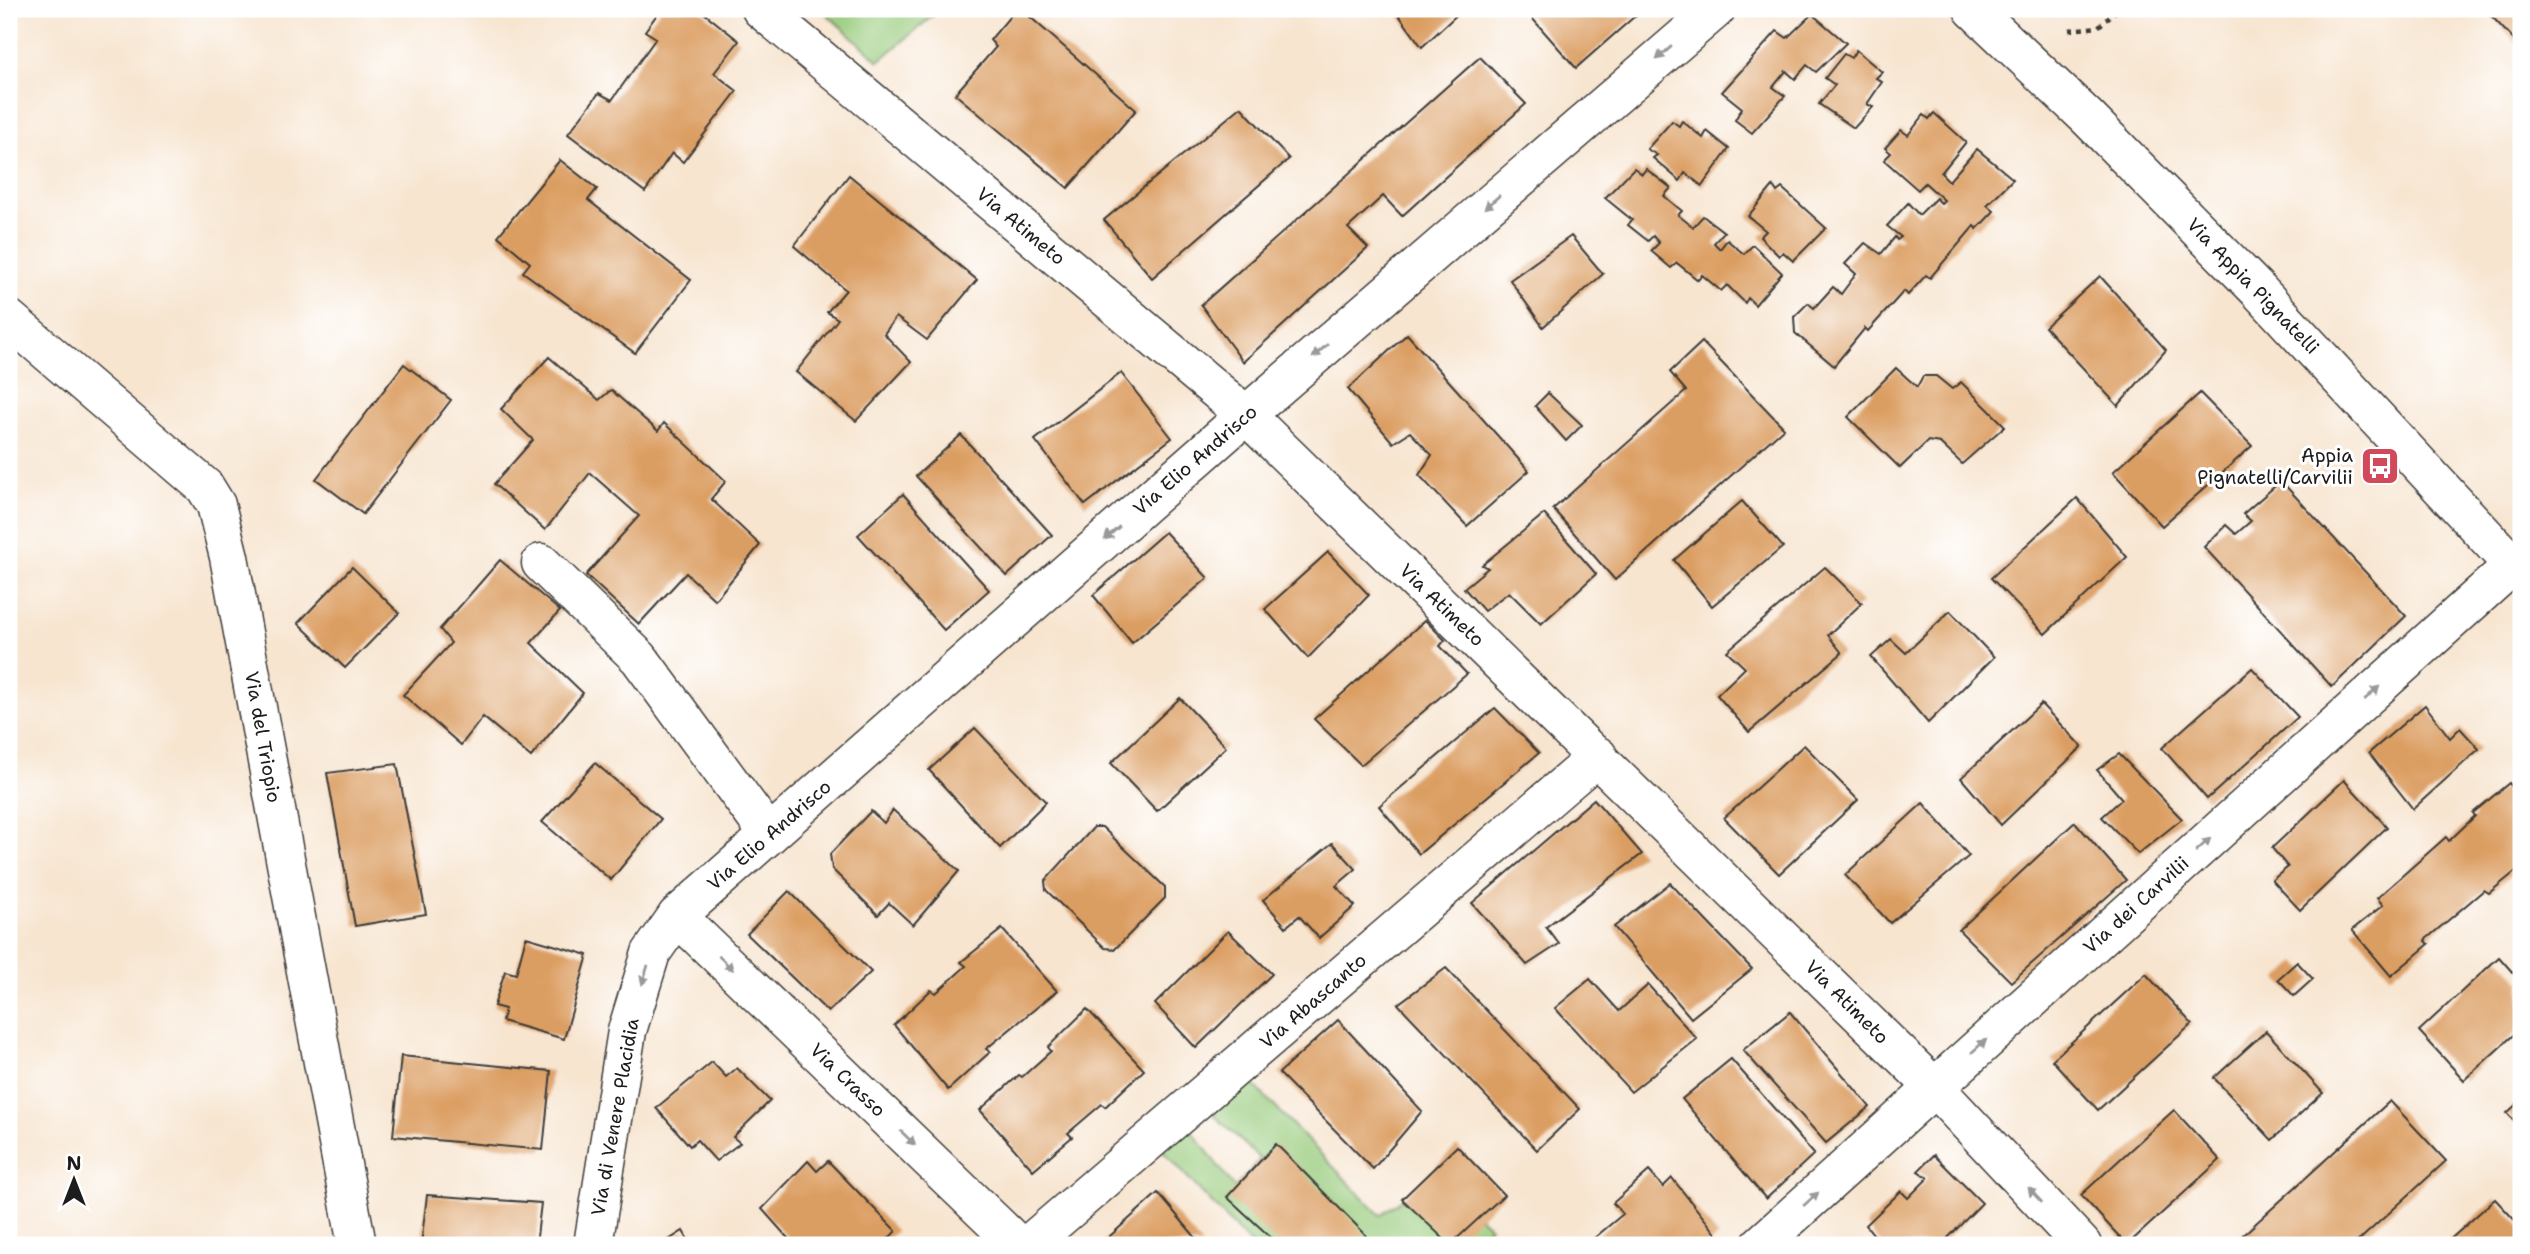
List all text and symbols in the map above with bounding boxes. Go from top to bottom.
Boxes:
one-way arrow [1656,45,1673,60]
street label: Via Atimeto [971,181,1071,271]
one-way arrow [1483,194,1501,210]
street label: Via Appia Pignatelli [2181,212,2325,360]
one-way arrow [1311,343,1329,359]
street label: Via Elio Andrisco [1128,399,1262,521]
place label: Appia Pignatelli/Carvilii [2197,443,2353,490]
bus stop icon: Appia Pignatelli/Carvilii [2359,445,2401,487]
one-way arrow [1103,525,1121,541]
street label: Via Atimeto [1394,558,1490,652]
street label: Via del Triopio [239,669,287,805]
one-way arrow [2363,685,2380,701]
street label: Via Elio Andrisco [702,774,836,896]
one-way arrow [2194,837,2212,853]
street label: Via dei Carvilii [2078,851,2194,959]
street label: Via Abascanto [1254,948,1372,1054]
one-way arrow [718,955,735,972]
street label: Via Atimeto [1800,955,1894,1049]
one-way arrow [639,965,649,986]
street label: Via di Venere Placidia [585,1016,645,1218]
street label: Via Crasso [805,1038,891,1122]
one-way arrow [1970,1039,1987,1055]
one-way arrow [899,1130,916,1147]
north arrow [38,1146,108,1216]
text: N [66,1151,82,1176]
one-way arrow [2027,1186,2043,1204]
one-way arrow [1802,1192,1819,1208]

